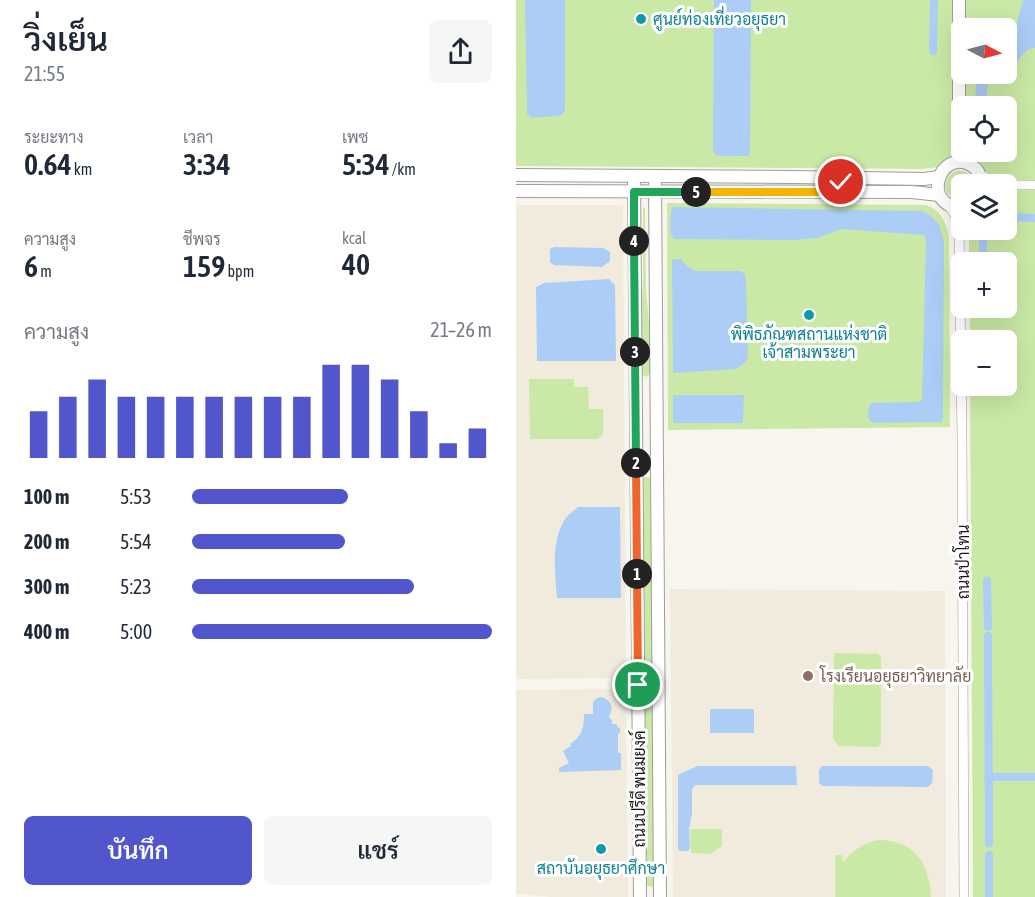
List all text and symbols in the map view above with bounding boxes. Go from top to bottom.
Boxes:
place label: ศูนย์ท่องเที่ยวอยุธยา [653,5,786,31]
marker: ศูนย์ท่องเที่ยวอยุธยา [634,12,648,26]
north arrow [951,18,1017,84]
map controls [951,18,1017,396]
text: วิ่งเย็น [24,20,108,58]
button: share [429,20,492,83]
text: 21:55 [24,62,65,85]
button: locate [951,96,1017,162]
text: ระยะทาง [24,128,84,146]
text: เวลา [183,128,213,146]
text: เพซ [342,128,368,146]
text: 0.64 [24,147,72,181]
text: 3:34 [183,147,231,181]
text: 5:34 [342,147,390,181]
pin [815,156,866,207]
text: km [72,160,92,178]
text: /km [390,160,416,178]
icon: check [824,165,857,198]
button: layers [951,174,1017,240]
pin: 5 [681,177,711,207]
text: 5 [692,183,700,201]
pin: 4 [619,226,649,256]
text: kcal [342,229,366,247]
text: ความสูง [24,230,76,248]
text: ชีพจร [183,230,221,248]
text: 4 [630,232,638,250]
text: 40 [342,247,370,281]
text: 6 [24,249,38,283]
text: 159 [183,249,225,283]
button: + [951,252,1017,318]
text: m [38,262,52,280]
text: bpm [225,262,254,280]
marker: พิพิธภัณฑสถานแห่งชาติ เจ้าสามพระยา [802,308,816,322]
text: 21–26 m [430,318,492,341]
text: ความสูง [24,320,89,343]
place label: พิพิธภัณฑสถานแห่งชาติ เจ้าสามพระยา [731,324,887,361]
button: − [951,330,1017,396]
pin: 3 [620,337,650,367]
text: 3 [631,343,639,361]
pin: 2 [621,448,651,478]
text: 2 [632,454,640,472]
text: 100 m [24,485,69,508]
text: 5:53 [120,485,152,508]
street label: ถนนป่าโทน [952,525,972,599]
text: 200 m [24,530,69,553]
text: 5:54 [120,530,152,553]
pin: 1 [622,559,652,589]
text: 1 [633,565,641,583]
text: 300 m [24,575,69,598]
text: 5:23 [120,575,152,598]
text: 400 m [24,620,69,643]
text: 5:00 [120,620,152,643]
pin [612,659,663,710]
place label: โรงเรียนอยุธยาวิทยาลัย [819,665,971,688]
icon: arrive [621,668,654,701]
marker: โรงเรียนอยุธยาวิทยาลัย [801,669,815,683]
street label: ถนนปรีดี พนมยงค์ [627,730,648,848]
button: บันทึก [24,816,252,885]
button: แชร์ [264,816,492,885]
marker: สถาบันอยุธยาศึกษา [594,842,608,856]
place label: สถาบันอยุธยาศึกษา [537,858,665,880]

